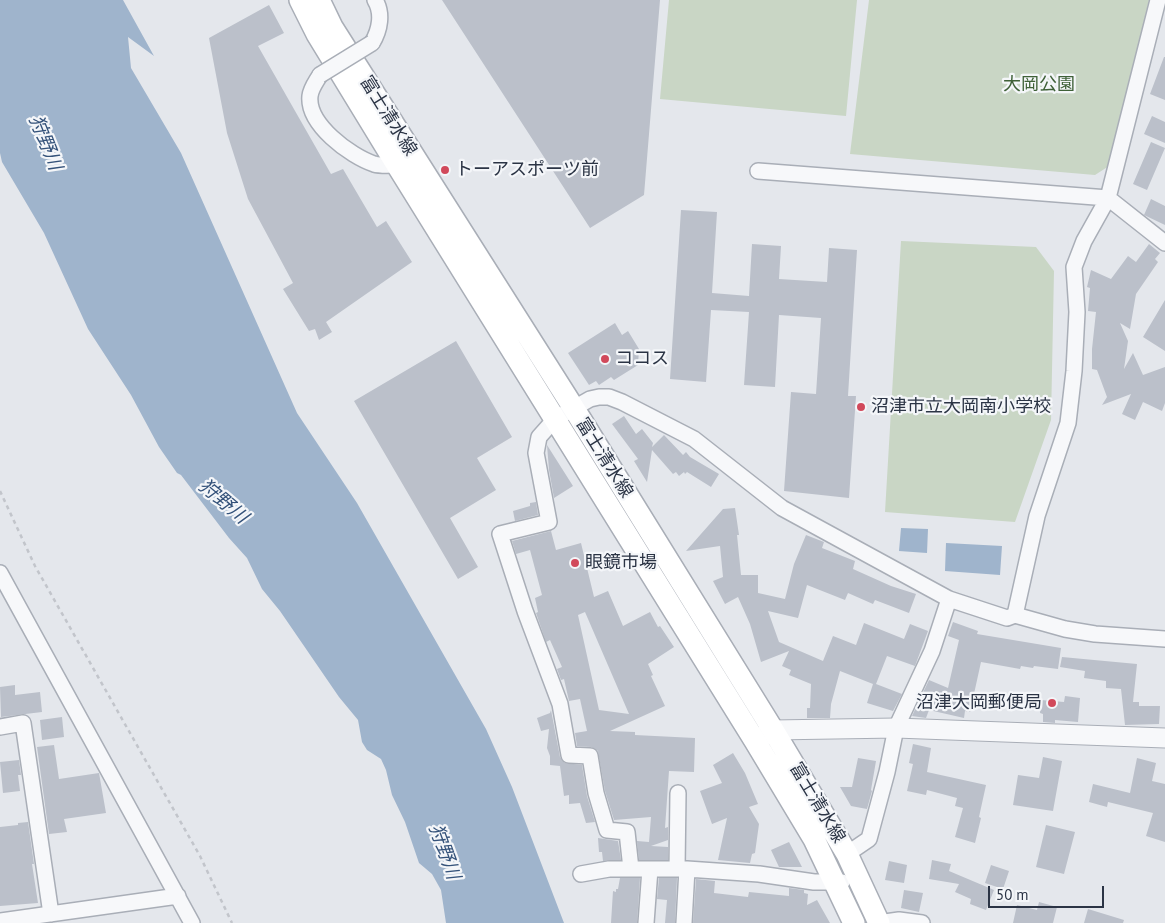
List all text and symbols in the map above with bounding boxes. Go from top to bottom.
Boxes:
street label: 富士清水線 [355,72,421,160]
park label: 大岡公園 [1003,74,1075,96]
water label: 狩野川 [24,112,66,174]
place label: トーアスポーツ前 [455,159,599,181]
marker: トーアスポーツ前 [439,164,451,176]
place label: ココス [615,348,669,370]
marker: ココス [599,353,611,365]
place label: 沼津市立大岡南小学校 [871,396,1051,418]
marker: 沼津市立大岡南小学校 [855,401,867,413]
street label: 富士清水線 [571,414,637,502]
water label: 狩野川 [194,475,252,529]
place label: 眼鏡市場 [585,552,657,574]
marker: 眼鏡市場 [569,557,581,569]
place label: 沼津大岡郵便局 [916,692,1042,714]
marker: 沼津大岡郵便局 [1046,697,1058,709]
street label: 富士清水線 [785,759,849,847]
water label: 狩野川 [424,821,464,883]
scale bar [990,876,1106,908]
text: 50 m [996,885,1029,904]

